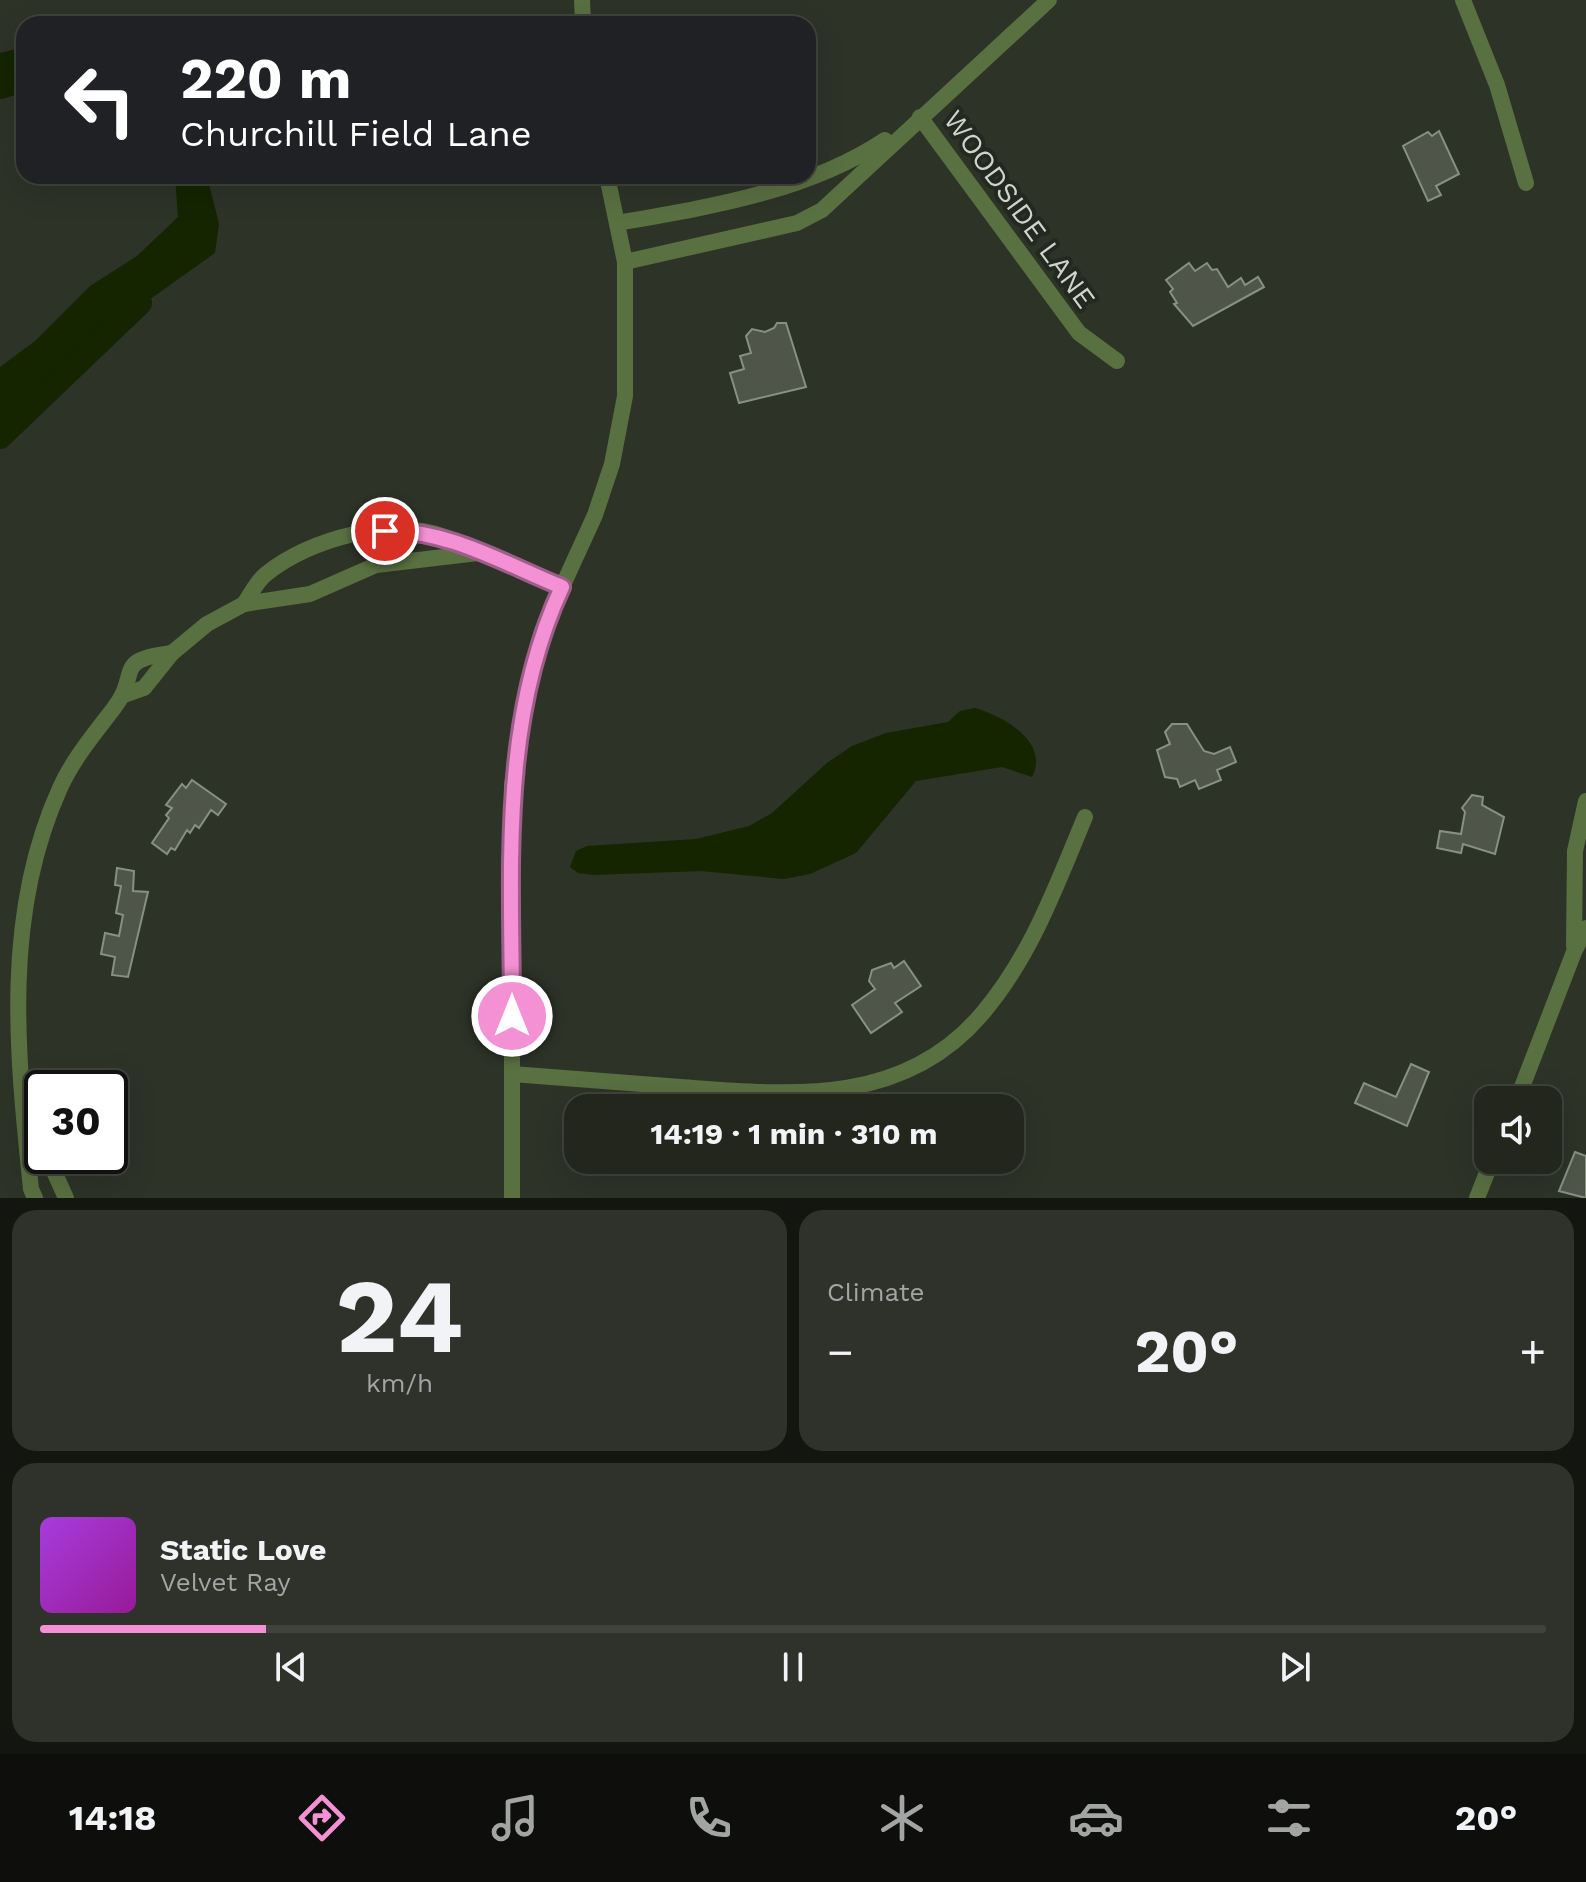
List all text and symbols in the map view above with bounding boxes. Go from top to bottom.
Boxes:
text: 220 m [180,46,352,112]
icon: left [48,48,152,152]
street label: WOODSIDE LANE [937,104,1102,315]
text: Churchill Field Lane [180,113,532,155]
pin [351,497,419,565]
icon: arrive [363,509,407,553]
position arrow [470,974,554,1058]
speed limit sign: 30 [24,1070,128,1174]
map controls [1474,1086,1562,1174]
button: sound [1474,1086,1562,1174]
text: 14:19 · 1 min · 310 m [650,1116,938,1151]
text: 24 [336,1255,463,1377]
text: Climate [827,1277,925,1307]
text: 20° [1134,1316,1239,1387]
text: − [827,1326,854,1378]
text: + [1519,1326,1546,1378]
text: km/h [366,1368,433,1398]
text: Static Love [160,1532,326,1567]
text: Velvet Ray [160,1567,291,1597]
icon: previous [269,1645,313,1689]
icon: pause [771,1645,815,1689]
icon: next [1273,1645,1317,1689]
icon: directions [294,1790,350,1846]
icon: music [487,1790,543,1846]
icon: phone [681,1790,737,1846]
icon: climate [874,1790,930,1846]
icon: car [1068,1790,1124,1846]
icon: filters [1261,1790,1317,1846]
text: 14:18 [69,1797,156,1839]
text: 20° [1455,1797,1517,1839]

